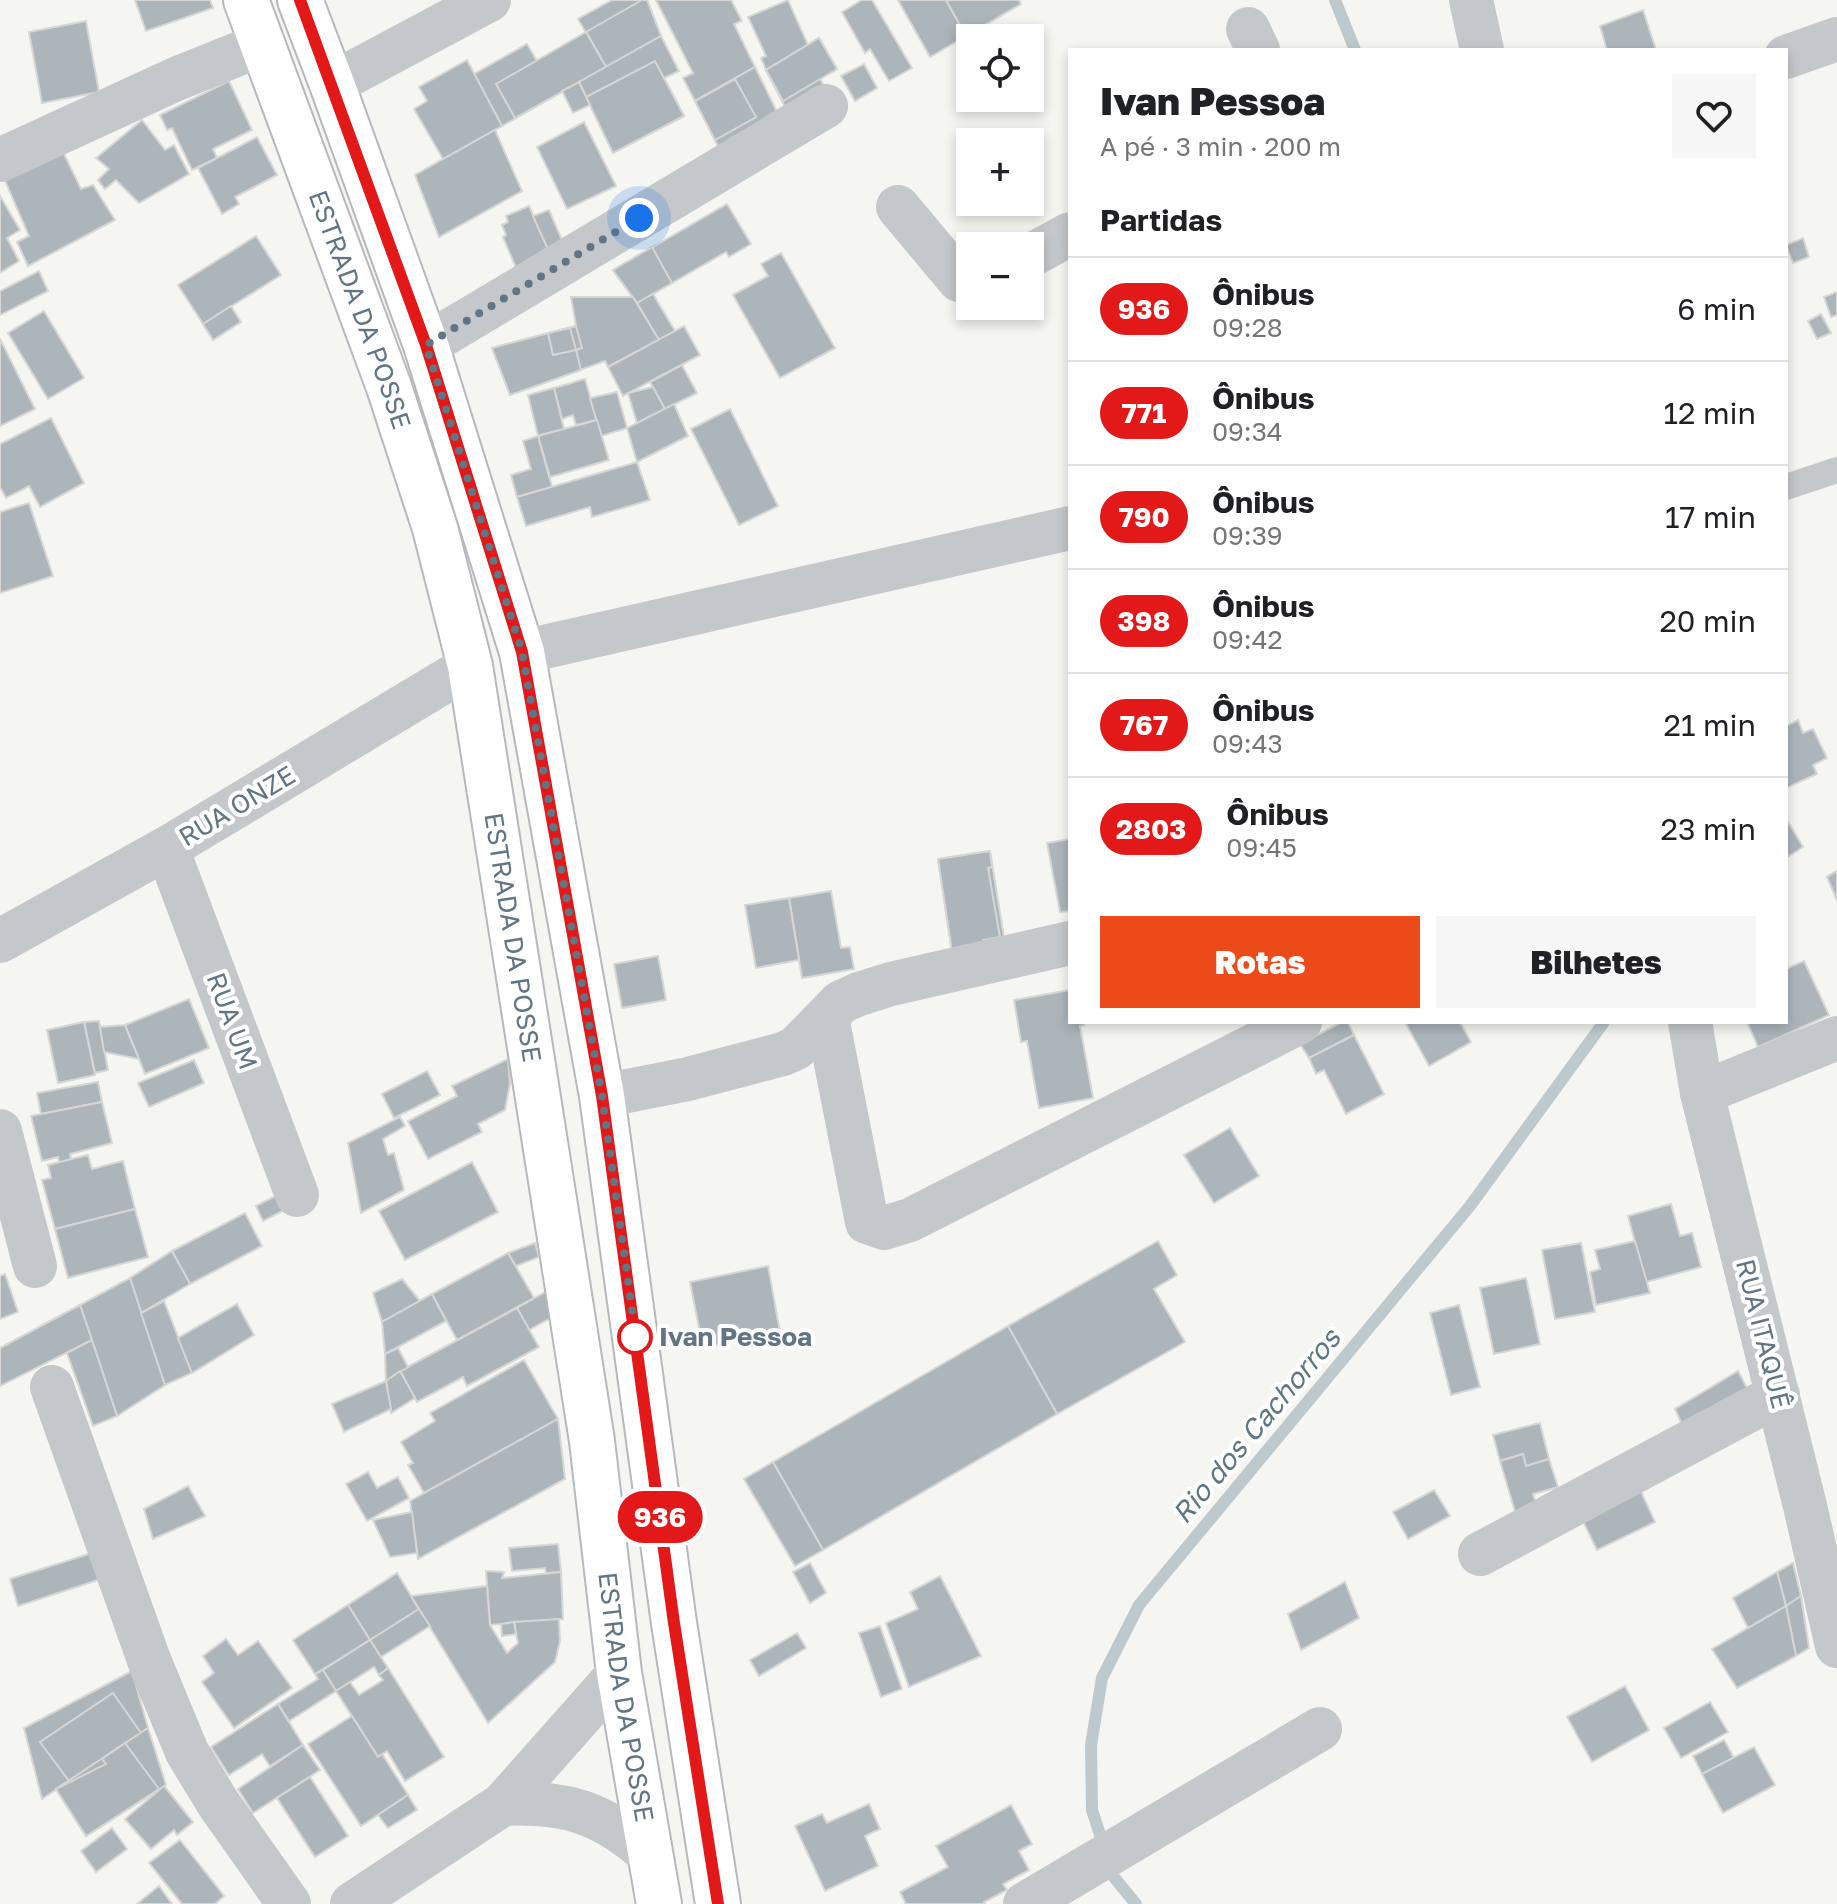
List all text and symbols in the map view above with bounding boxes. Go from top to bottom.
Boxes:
map controls [956,24,1044,320]
button: locate [956,24,1044,112]
button: heart [1672,74,1756,158]
text: Ivan Pessoa [1100,78,1325,123]
button: + [956,128,1044,216]
text: A pé · 3 min · 200 m [1100,131,1341,162]
street label: ESTRADA DA POSSE [303,186,418,433]
your location [619,198,659,238]
text: Partidas [1100,202,1222,238]
button: − [956,232,1044,320]
text: Ônibus [1212,276,1315,312]
text: 6 min [1677,291,1756,327]
text: 936 [1118,292,1170,325]
text: 09:28 [1212,312,1283,343]
text: Ônibus [1212,380,1315,416]
text: 12 min [1664,395,1756,431]
text: 771 [1122,396,1166,429]
text: 09:34 [1212,416,1283,447]
text: Ônibus [1212,484,1315,520]
text: 17 min [1665,499,1756,535]
text: 790 [1118,500,1170,533]
text: 09:39 [1212,520,1283,551]
text: Ônibus [1212,588,1315,624]
text: 20 min [1659,603,1756,639]
text: 398 [1118,604,1170,637]
text: 09:42 [1212,624,1283,655]
text: Ônibus [1212,692,1315,728]
text: 21 min [1664,707,1756,743]
text: 767 [1120,708,1168,741]
text: 09:43 [1212,728,1283,759]
street label: RUA ONZE [173,759,300,852]
text: Ônibus [1226,796,1329,832]
street label: ESTRADA DA POSSE [478,810,548,1064]
text: 23 min [1661,811,1756,847]
text: 2803 [1116,812,1186,845]
text: 09:45 [1226,832,1297,863]
button: Rotas [1100,916,1420,1008]
button: Bilhetes [1436,916,1756,1008]
street label: RUA UM [201,968,264,1074]
street label: RUA ITAQUÊ [1730,1256,1797,1412]
marker: Ivan Pessoa [618,1320,652,1354]
place label: Ivan Pessoa [659,1321,812,1352]
water label: Rio dos Cachorros [1165,1321,1347,1530]
line badge: 936 [614,1491,706,1543]
text: 936 [634,1500,686,1533]
street label: ESTRADA DA POSSE [592,1570,660,1824]

